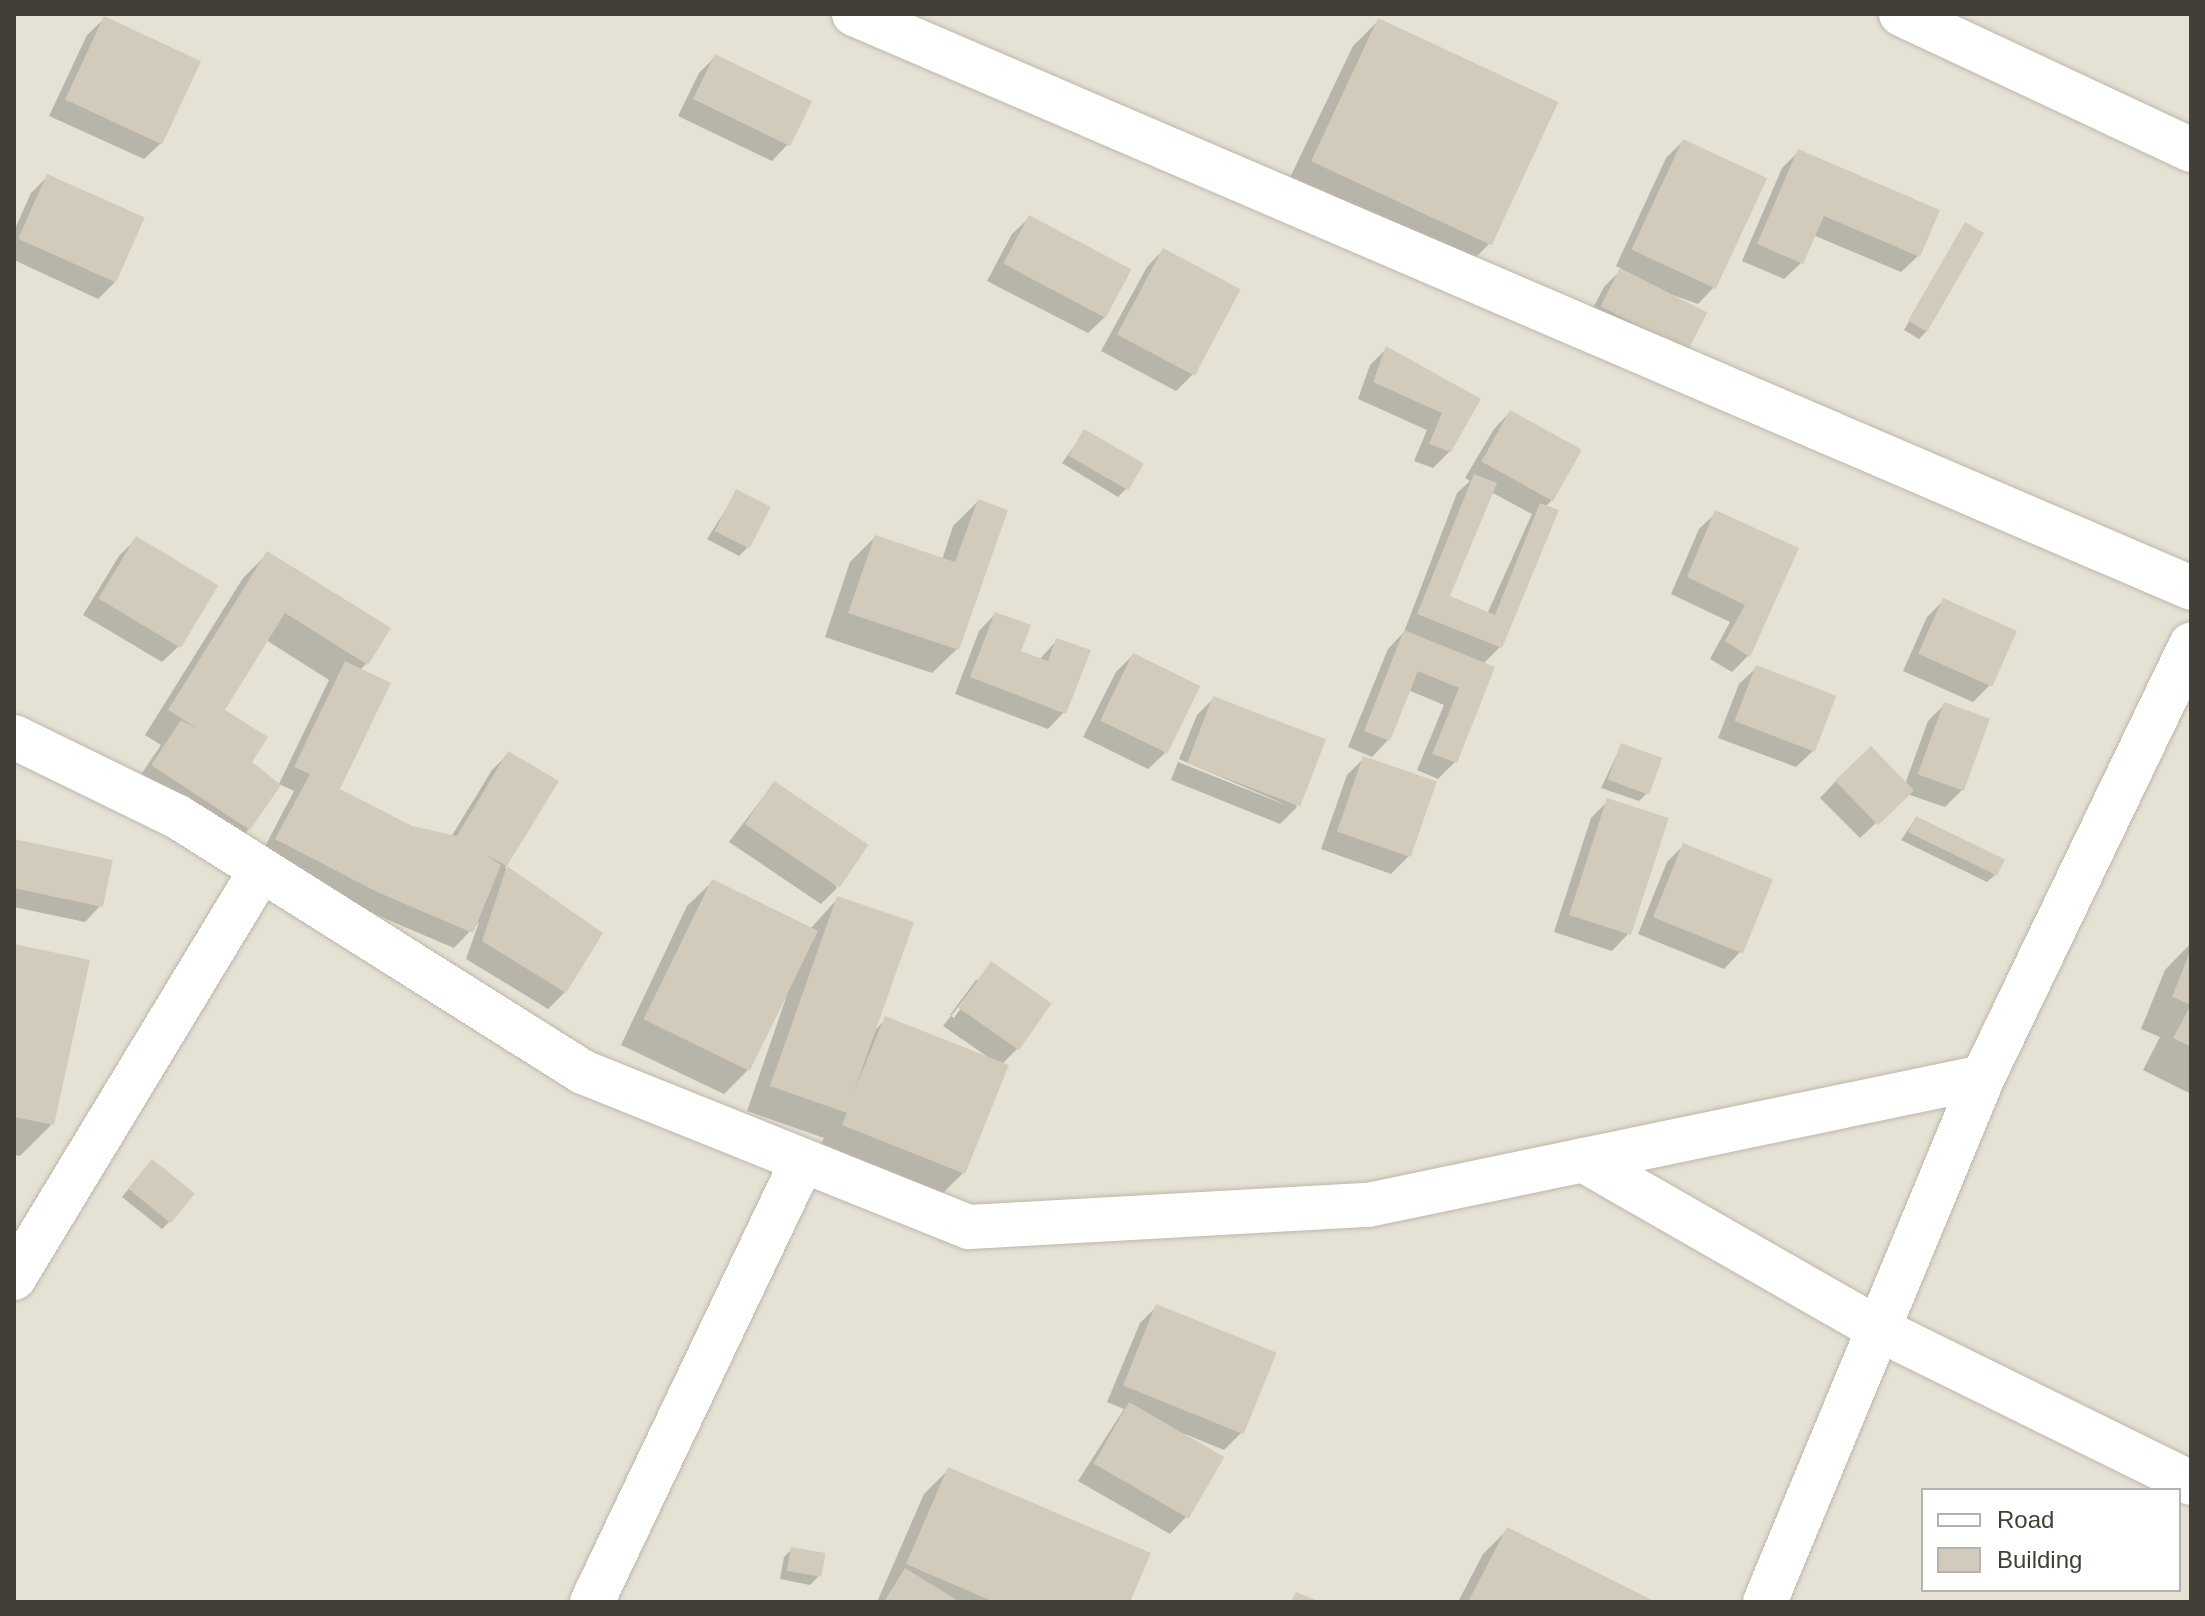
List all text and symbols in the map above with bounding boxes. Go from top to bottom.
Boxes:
legend [1921,1488,2181,1592]
text: Road [1997,1506,2054,1533]
text: Building [1997,1546,2082,1573]

